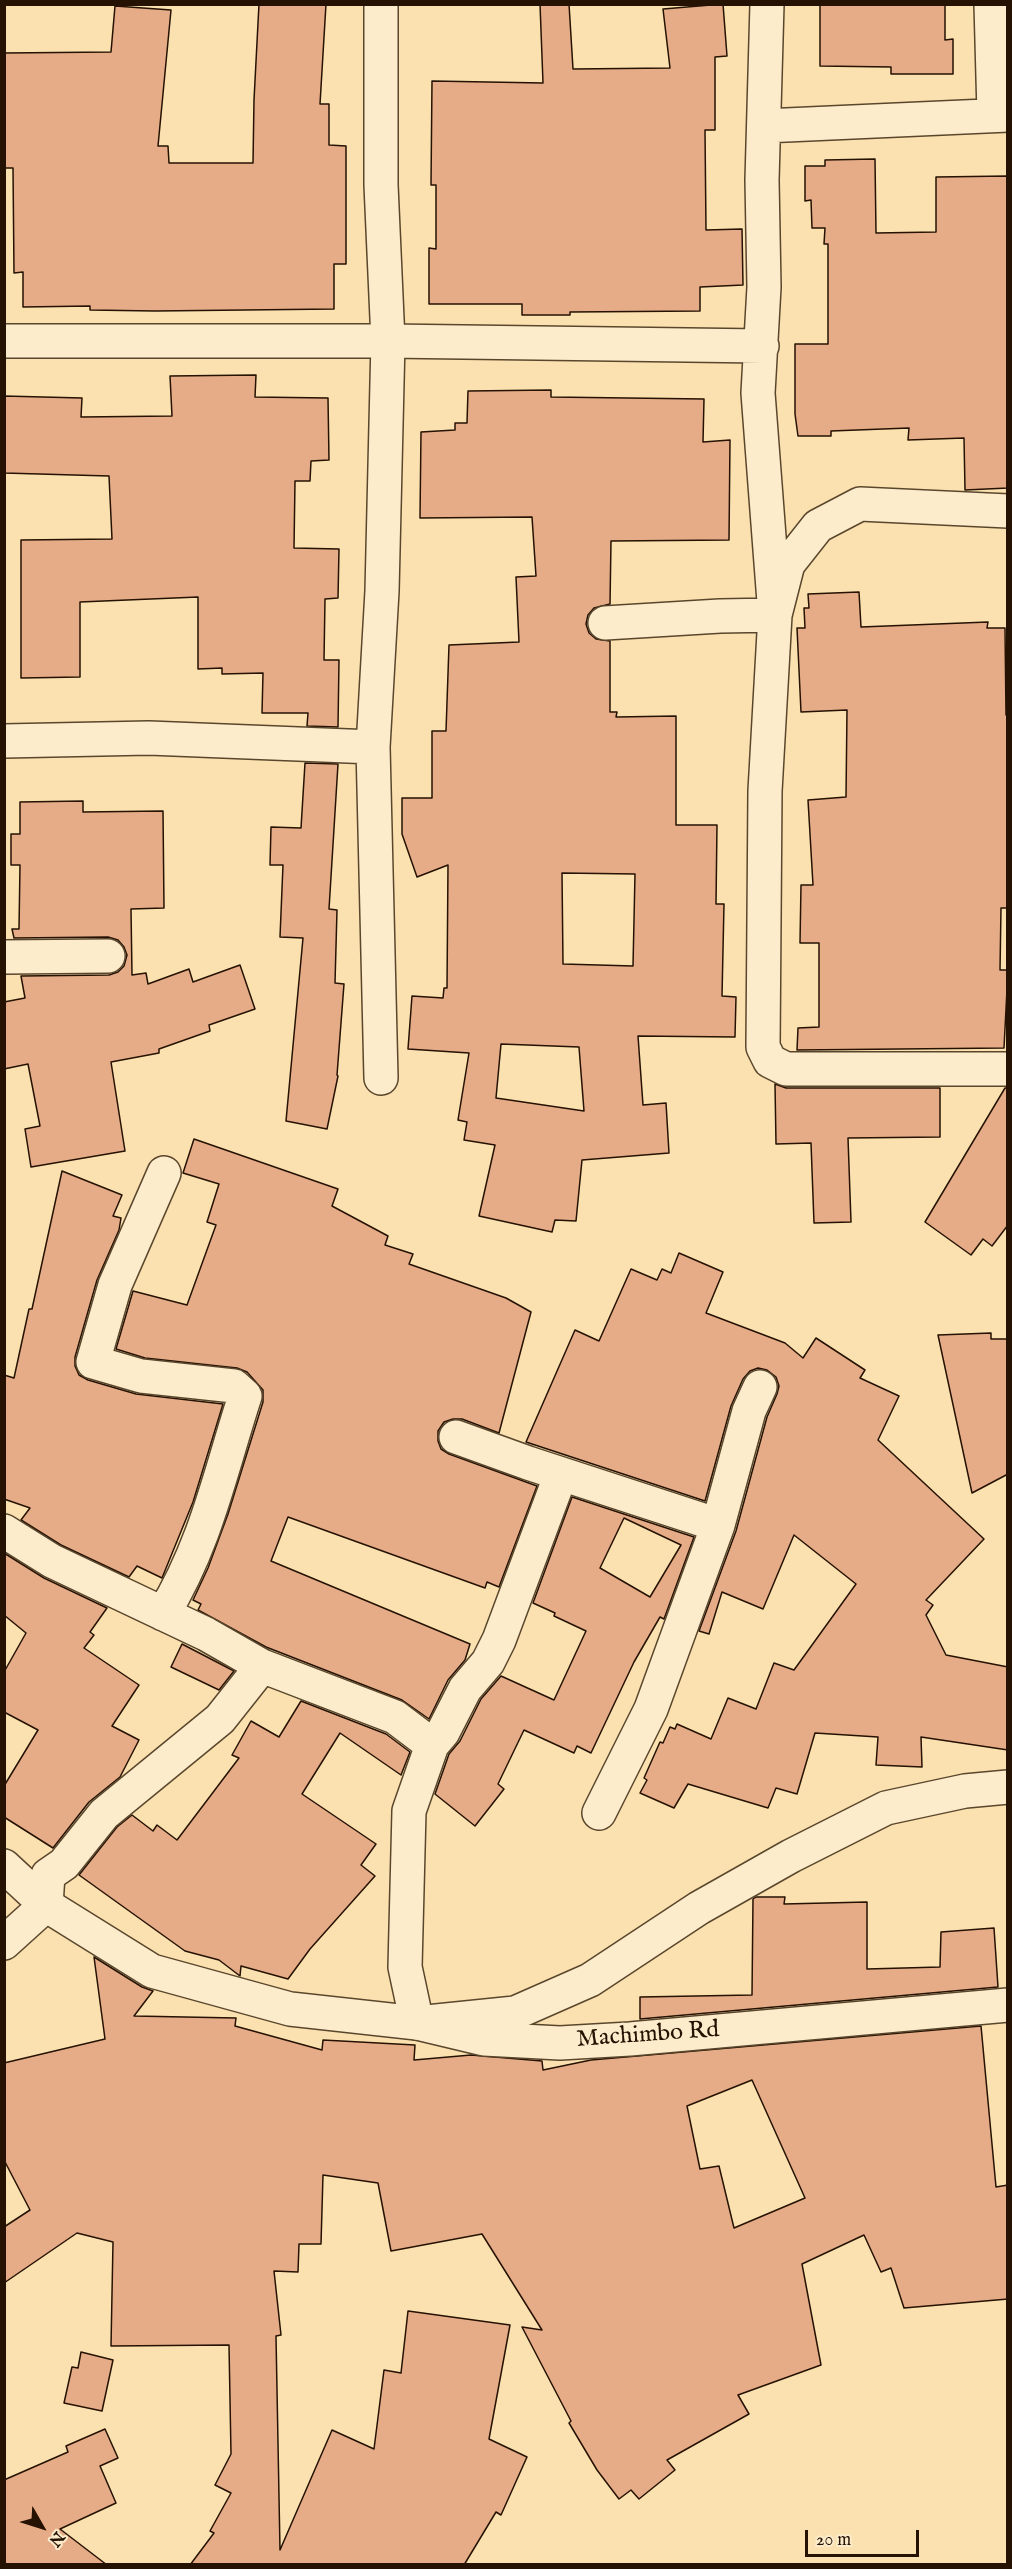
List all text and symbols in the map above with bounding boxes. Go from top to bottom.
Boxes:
street label: Machimbo Rd [576,2017,720,2055]
north arrow [12,2497,72,2557]
scale bar [808,2518,922,2556]
text: N [44,2527,68,2550]
text: 20 m [816,2529,851,2552]

